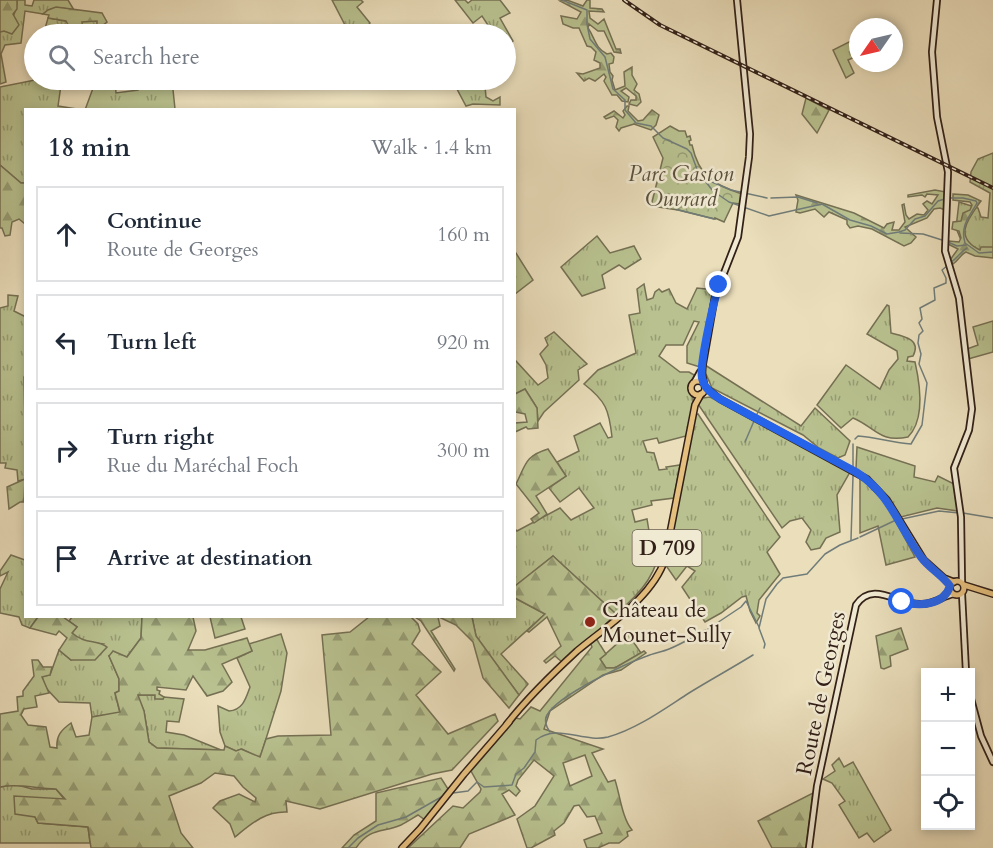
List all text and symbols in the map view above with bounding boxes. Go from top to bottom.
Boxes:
north arrow [849,18,903,72]
search box [24,24,516,90]
icon: search [45,41,78,74]
text: Search here [93,42,200,72]
text: 18 min [48,130,131,165]
text: Walk · 1.4 km [371,134,492,161]
park label: Parc Gaston Ouvrard [628,159,734,214]
text: Continue [107,206,202,236]
icon: ahead [50,218,83,251]
text: 160 m [437,221,490,248]
text: Route de Georges [107,236,259,263]
route end [705,271,731,297]
icon: left [50,326,83,359]
text: Turn left [107,327,196,357]
text: 920 m [437,329,490,356]
text: Turn right [107,422,214,452]
icon: right [50,434,83,467]
text: 300 m [437,437,490,464]
text: Rue du Maréchal Foch [107,452,299,479]
road number: D 709 [632,530,702,566]
icon: arrive [50,542,83,575]
text: Arrive at destination [107,543,312,573]
route start [888,588,914,614]
place label: Château de Mounet-Sully [602,595,732,650]
street label: Route de Georges [789,609,853,778]
marker: Château de Mounet-Sully [583,615,597,629]
map controls [921,668,975,830]
button: + [921,668,975,722]
button: − [921,722,975,776]
button: locate [921,776,975,830]

